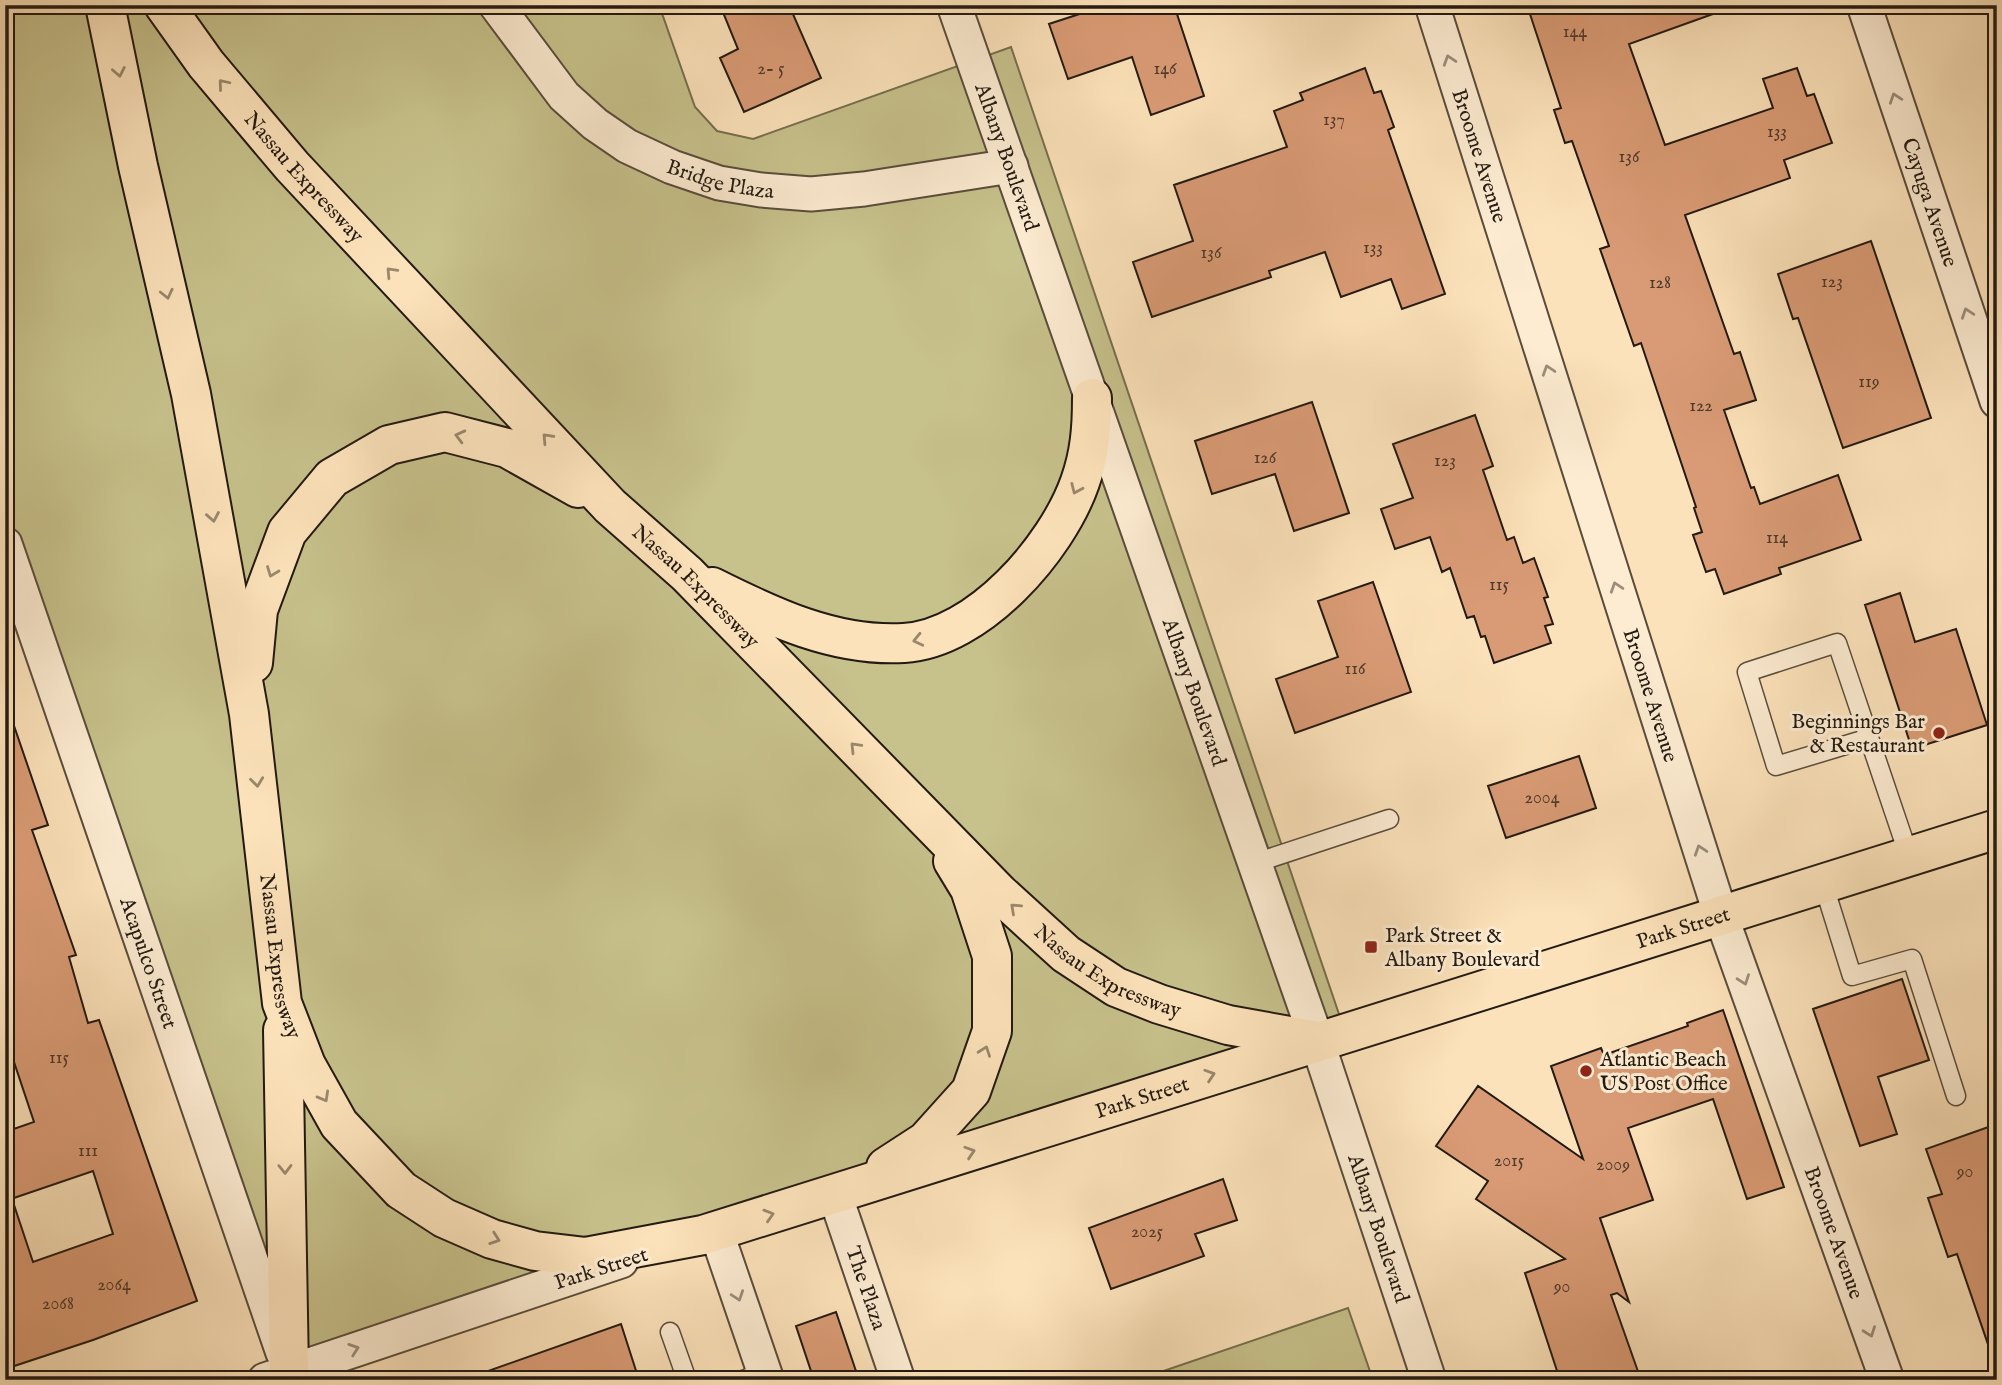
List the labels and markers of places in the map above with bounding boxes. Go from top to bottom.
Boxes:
place label: Beginnings Bar & Restaurant [1791,709,1925,760]
marker: Beginnings Bar & Restaurant [1931,725,1947,741]
place label: Park Street & Albany Boulevard [1384,923,1541,974]
marker: Park Street & Albany Boulevard [1363,939,1379,955]
place label: Atlantic Beach US Post Office [1599,1047,1728,1098]
marker: Atlantic Beach US Post Office [1578,1063,1594,1079]

